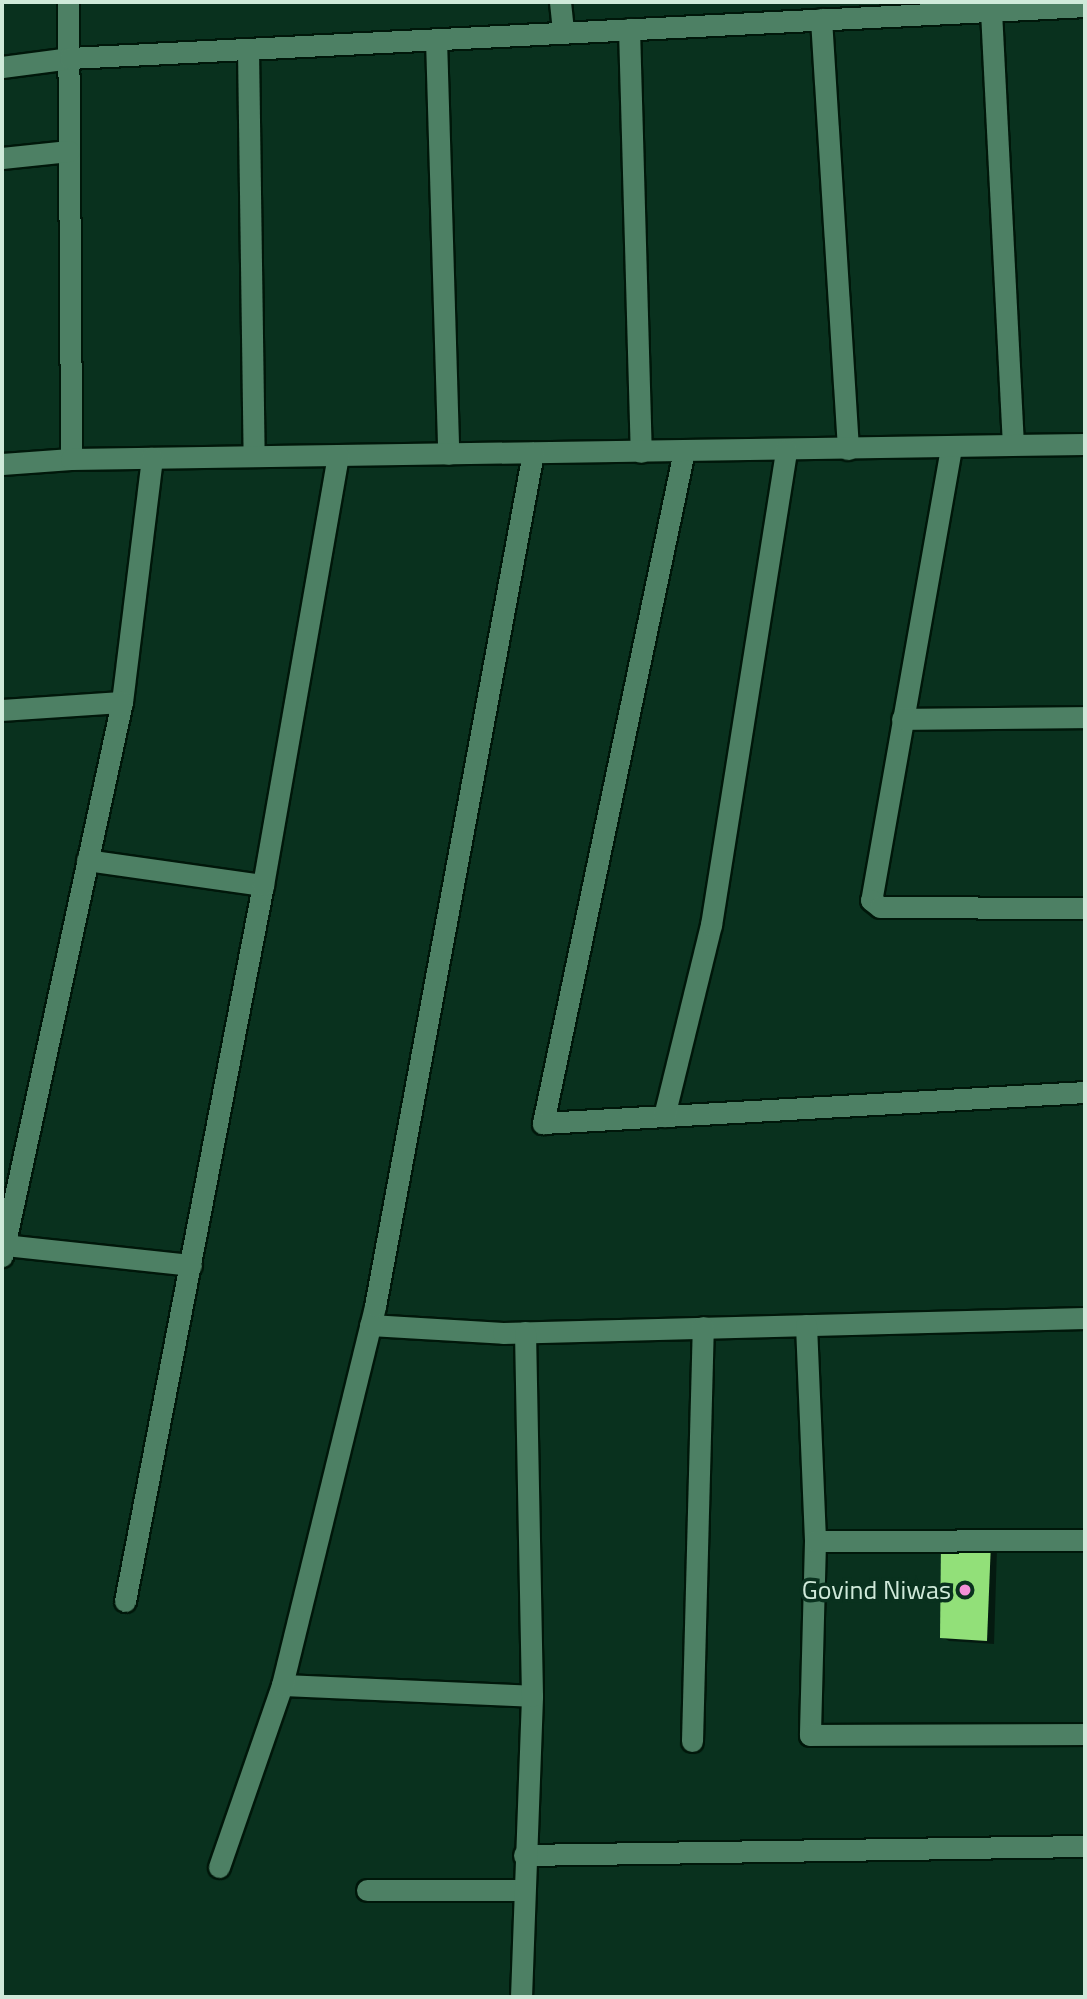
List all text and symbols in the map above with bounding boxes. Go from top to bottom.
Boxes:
place label: Govind Niwas [802,1574,951,1606]
marker: Govind Niwas [957,1582,973,1598]

